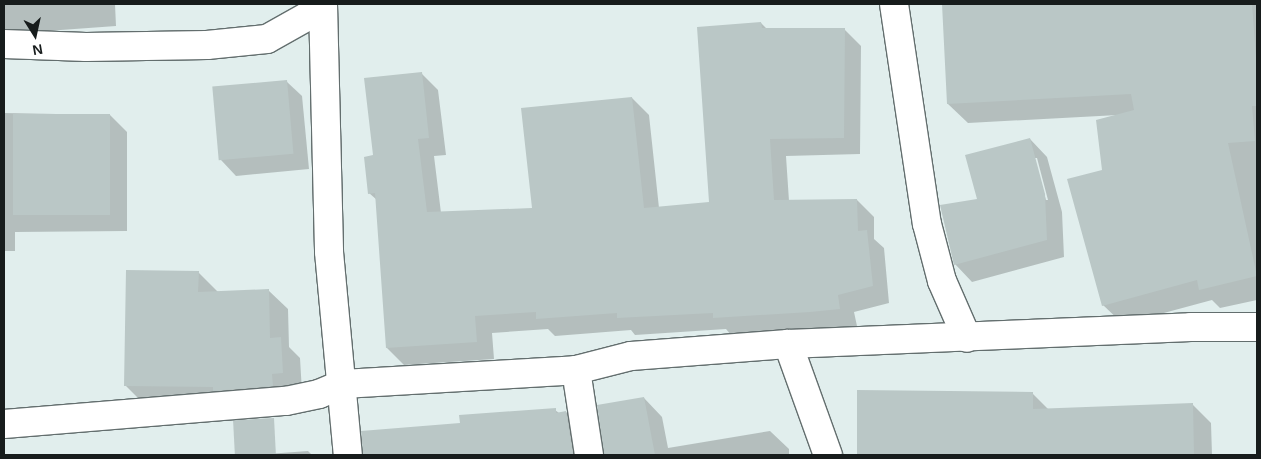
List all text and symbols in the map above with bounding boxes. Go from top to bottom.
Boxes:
north arrow [10,10,60,60]
text: N [31,41,44,59]

